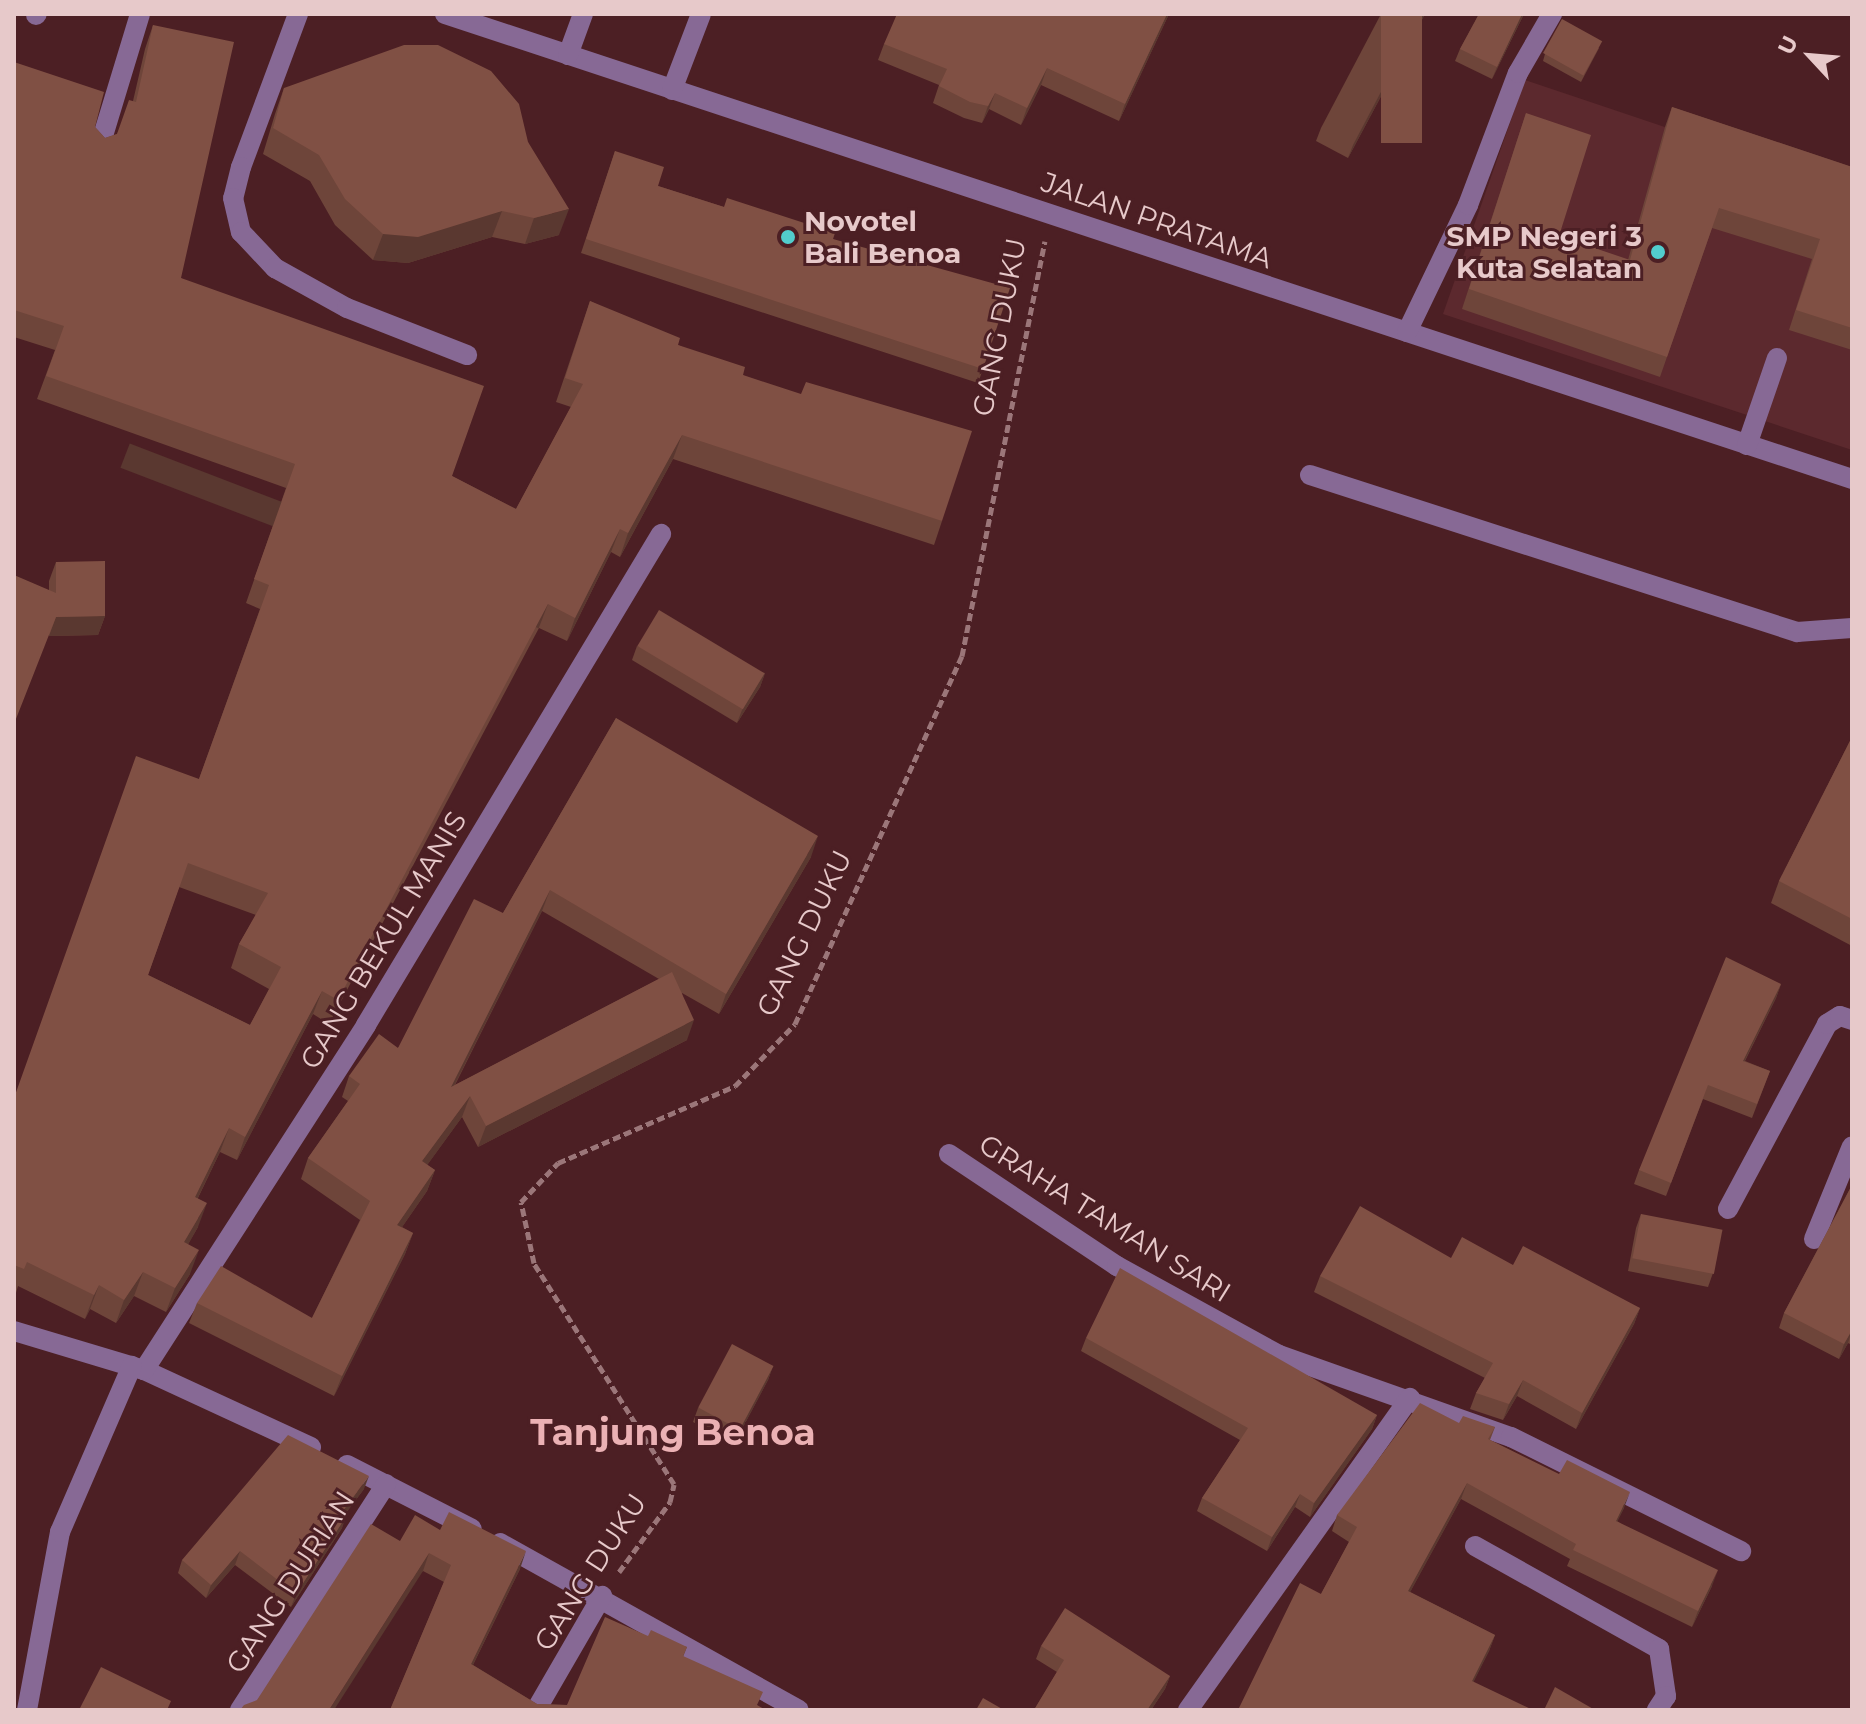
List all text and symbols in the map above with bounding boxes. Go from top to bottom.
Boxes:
north arrow [1770,16,1850,96]
text: U [1772,32,1804,59]
street label: JALAN PRATAMA [1037,165,1277,275]
place label: Novotel Bali Benoa [804,204,961,270]
place label: SMP Negeri 3 Kuta Selatan [1447,219,1642,285]
marker: Novotel Bali Benoa [779,228,797,246]
street label: GANG DUKU [965,235,1033,419]
marker: SMP Negeri 3 Kuta Selatan [1649,243,1667,261]
street label: GANG BEKUL MANIS [293,805,473,1075]
street label: GANG DUKU [749,844,859,1022]
street label: GRAHA TAMAN SARI [973,1127,1237,1309]
district label: Tanjung Benoa [530,1411,816,1455]
street label: GANG DURIAN [219,1485,361,1679]
street label: GANG DUKU [527,1487,653,1657]

